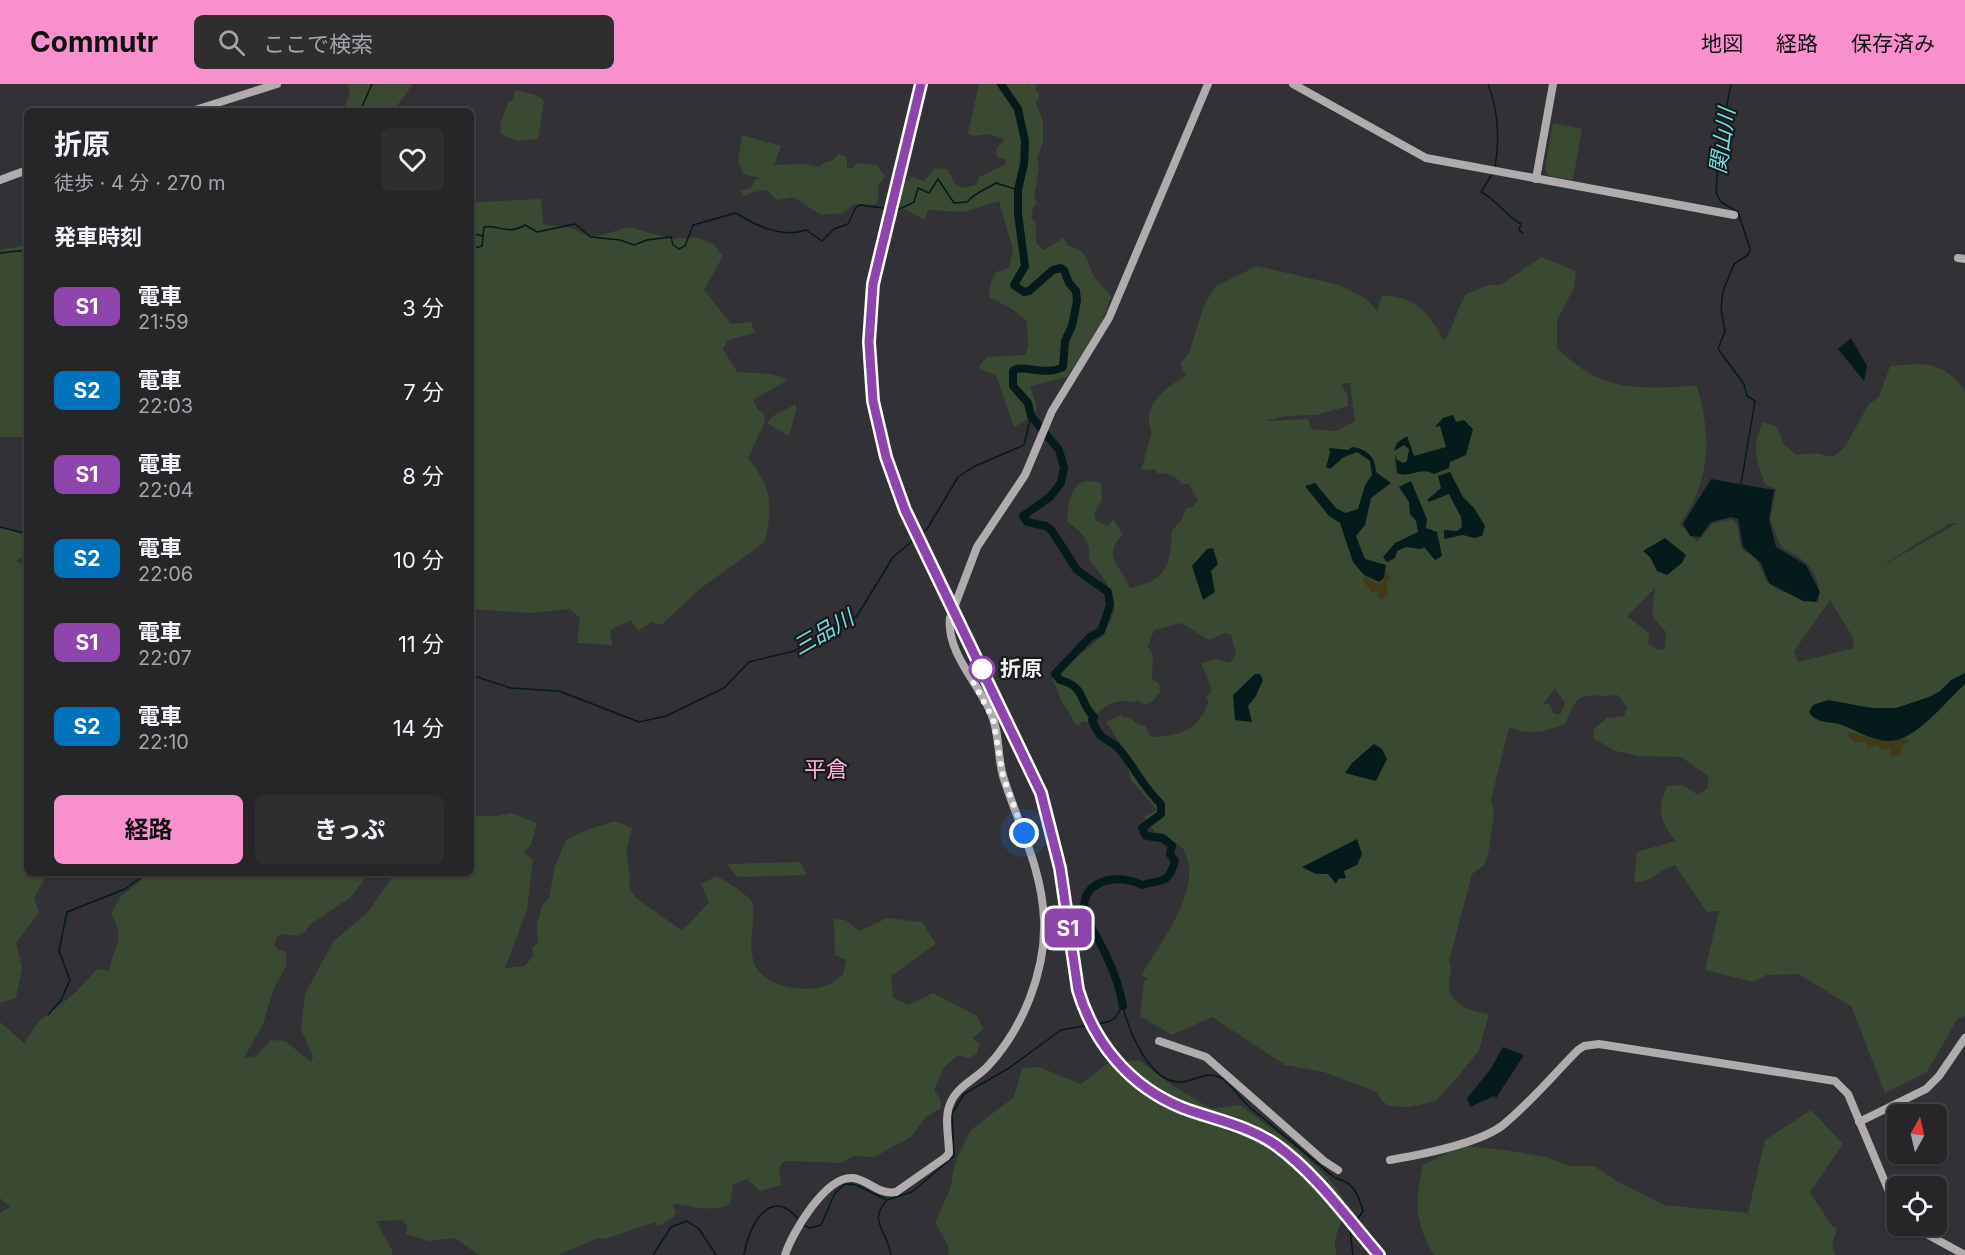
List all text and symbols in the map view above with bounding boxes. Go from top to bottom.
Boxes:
search box [194,15,614,69]
text: Commutr [30,25,158,59]
icon: search [215,26,248,59]
text: ここで検索 [263,31,373,57]
text: 地図 [1701,31,1743,56]
text: 経路 [1776,31,1818,56]
text: 保存済み [1851,31,1935,56]
water label: 関山川 [1705,105,1740,175]
text: 折原 [54,127,110,161]
button: heart [381,128,444,191]
text: 徒歩 · 4 分 · 270 m [54,171,226,195]
text: 発車時刻 [54,224,142,250]
text: 電車 [138,283,182,309]
text: S1 [76,294,98,319]
text: 3 分 [402,295,444,321]
text: 21:59 [138,310,189,334]
text: 電車 [138,367,182,393]
text: S2 [74,378,100,403]
text: 7 分 [403,379,444,405]
text: 22:03 [138,394,193,418]
text: 電車 [138,451,182,477]
text: S1 [76,462,98,487]
text: 8 分 [402,463,444,489]
text: 22:04 [138,478,194,502]
text: 電車 [138,535,182,561]
text: S2 [74,546,100,571]
text: 10 分 [393,547,444,573]
text: 22:06 [138,562,193,586]
water label: 三品川 [788,603,860,660]
text: 電車 [138,619,182,645]
text: S1 [76,630,98,655]
text: 11 分 [398,631,444,657]
text: 22:07 [138,646,192,670]
marker: 折原 [969,656,995,682]
place label: 折原 [1000,656,1042,681]
text: 電車 [138,703,182,729]
text: S2 [74,714,100,739]
text: 14 分 [393,715,444,741]
text: 22:10 [138,730,189,754]
district label: 平倉 [804,756,848,782]
button: 経路 [54,795,243,864]
button: きっぷ [255,795,444,864]
your location [1009,818,1039,848]
line badge: S1 [1041,908,1095,948]
text: S1 [1057,916,1079,941]
north arrow [1887,1104,1947,1164]
map controls [1887,1104,1947,1236]
button: locate [1887,1176,1947,1236]

